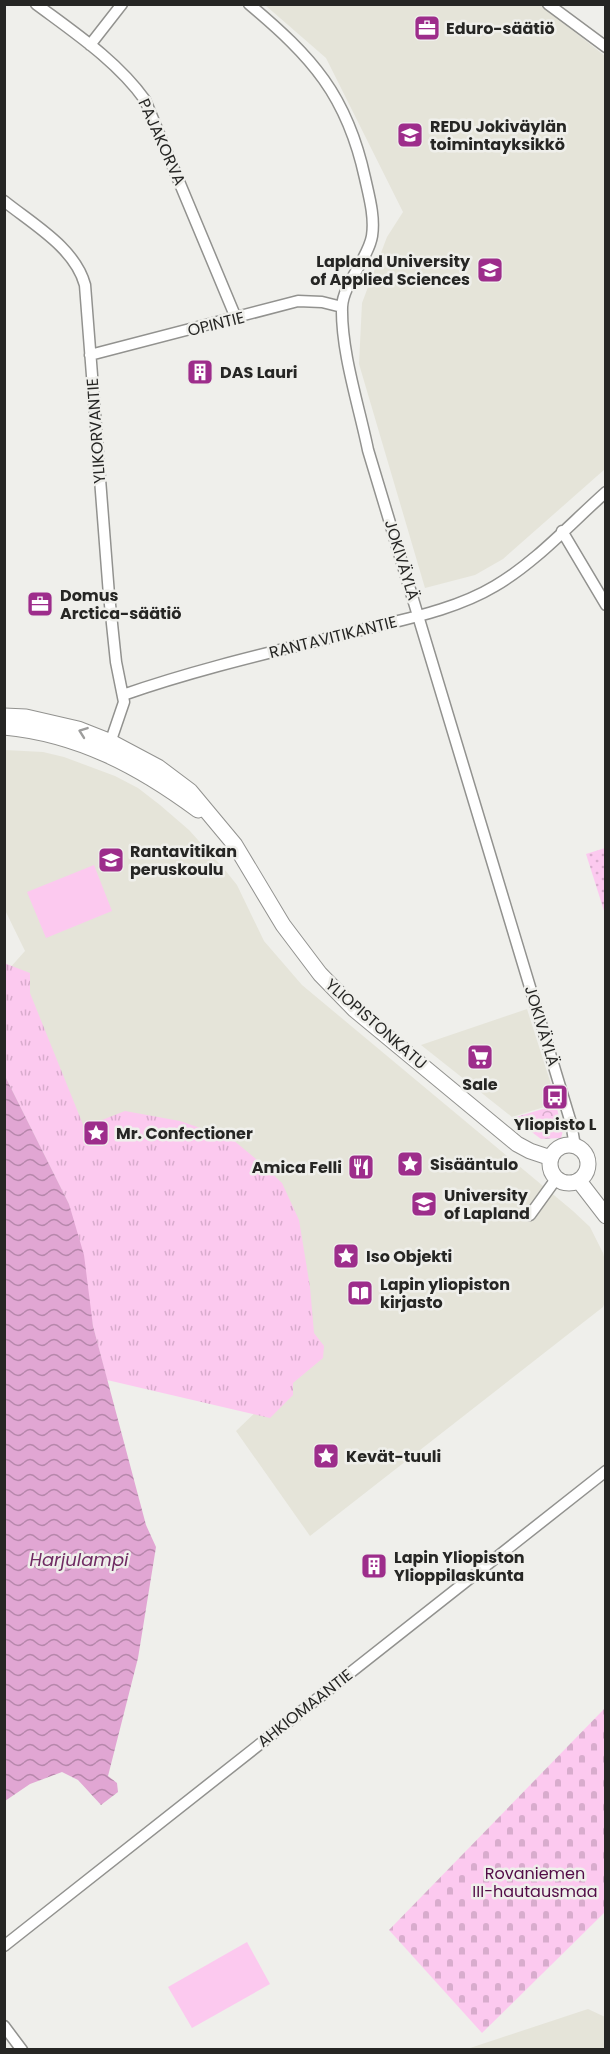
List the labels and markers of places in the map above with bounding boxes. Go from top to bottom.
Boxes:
office icon: Eduro-säätiö [412,13,442,43]
place label: Eduro-säätiö [446,17,555,40]
place label: REDU Jokiväylän toimintayksikkö [430,115,567,156]
school or university icon: REDU Jokiväylän toimintayksikkö [395,120,425,150]
place label: Lapland University of Applied Sciences [310,250,471,291]
school or university icon: Lapland University of Applied Sciences [475,255,505,285]
building icon: DAS Lauri [185,357,215,387]
place label: DAS Lauri [220,361,298,384]
place label: Domus Arctica-säätiö [60,584,181,625]
office icon: Domus Arctica-säätiö [25,589,55,619]
place label: Rantavitikan peruskoulu [130,840,237,881]
school or university icon: Rantavitikan peruskoulu [96,845,126,875]
supermarket icon: Sale [465,1042,495,1072]
place label: Sale [462,1073,498,1096]
bus stop icon: Yliopisto L [540,1082,570,1112]
place label: Yliopisto L [514,1113,597,1136]
place icon: Mr. Confectioner [81,1118,111,1148]
place label: Mr. Confectioner [116,1122,253,1145]
place icon: Sisääntulo [395,1149,425,1179]
restaurant icon: Amica Felli [346,1152,376,1182]
place label: Sisääntulo [430,1153,518,1176]
place label: Amica Felli [252,1156,342,1179]
place label: University of Lapland [444,1184,530,1225]
school or university icon: University of Lapland [409,1189,439,1219]
place icon: Iso Objekti [331,1241,361,1271]
place label: Iso Objekti [366,1245,452,1268]
place label: Lapin yliopiston kirjasto [380,1273,510,1314]
library icon: Lapin yliopiston kirjasto [345,1278,375,1308]
place icon: Kevät-tuuli [311,1441,341,1471]
place label: Kevät-tuuli [346,1445,441,1468]
place label: Lapin Yliopiston Ylioppilaskunta [394,1546,525,1587]
building icon: Lapin Yliopiston Ylioppilaskunta [359,1551,389,1581]

